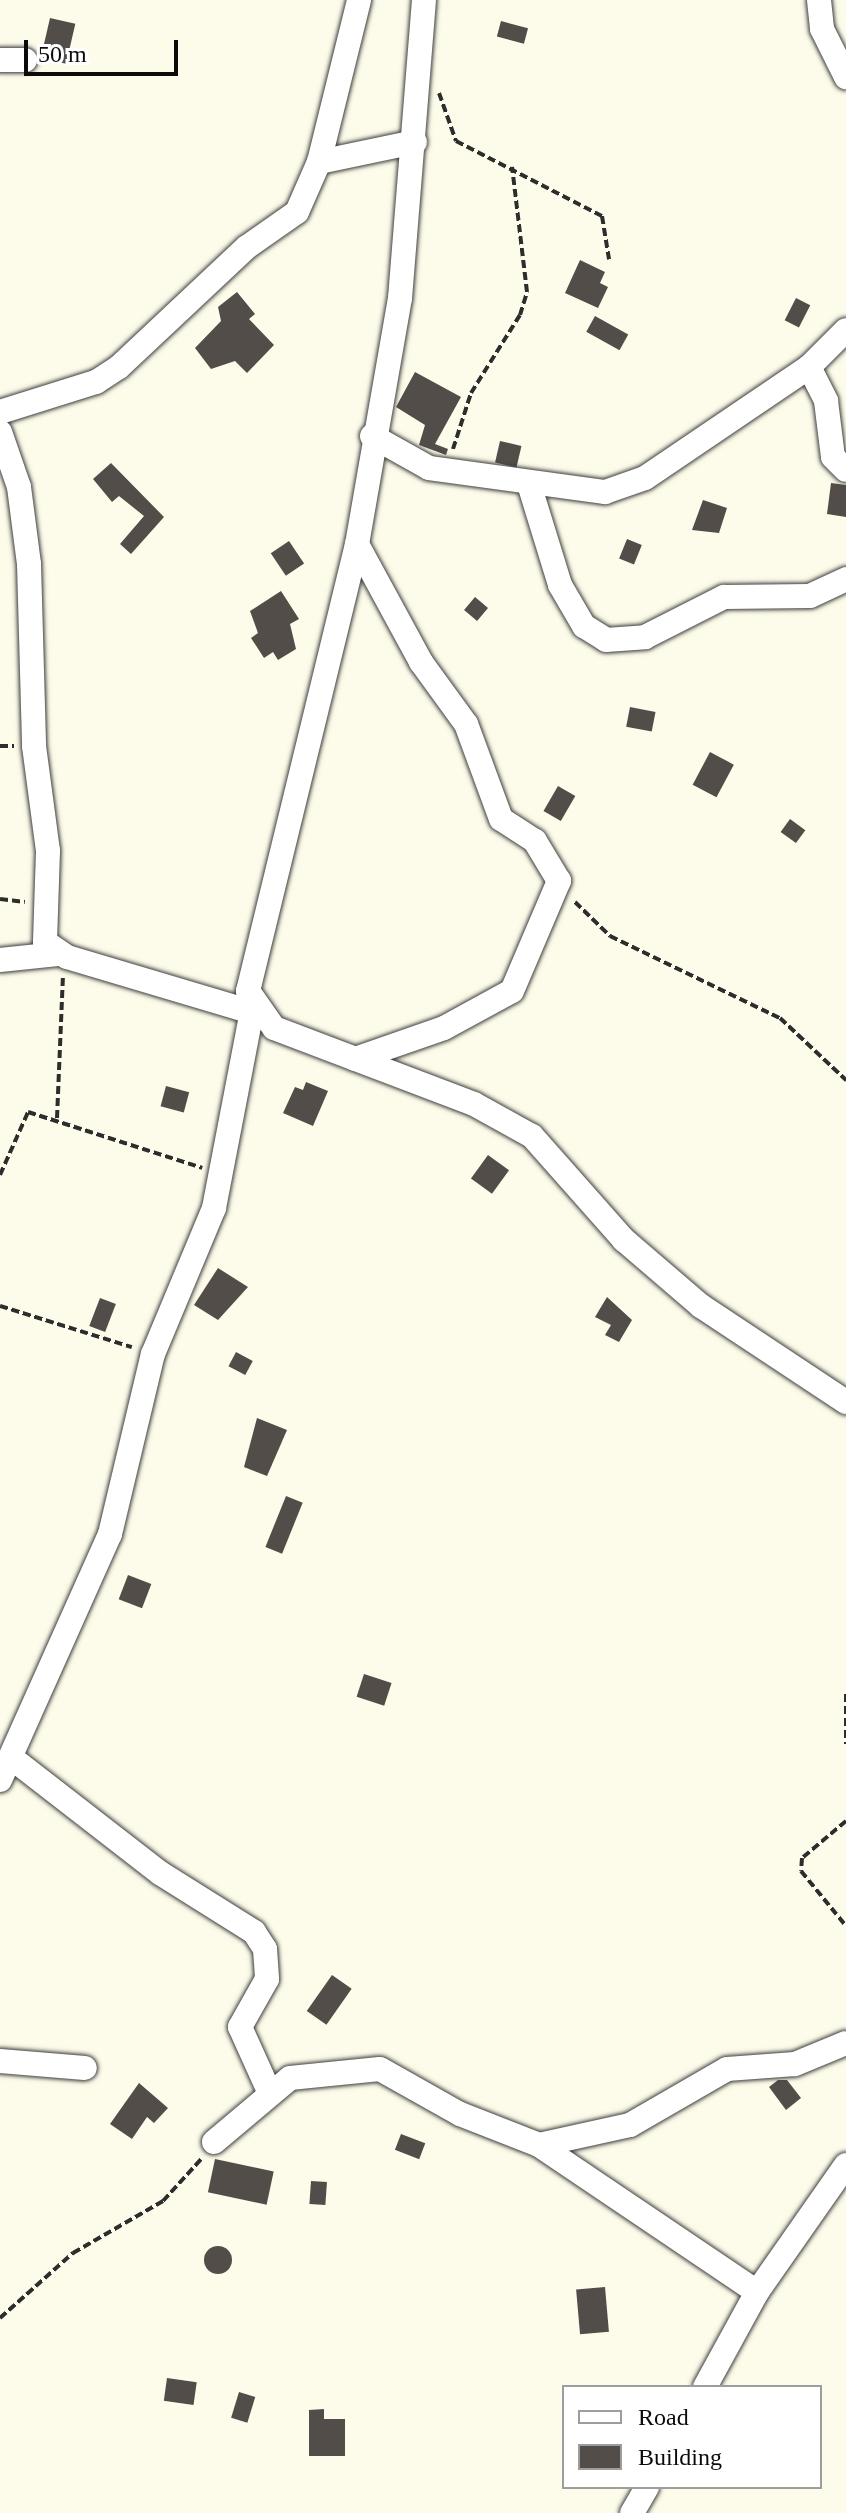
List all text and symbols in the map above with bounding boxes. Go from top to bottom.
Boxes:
scale bar [28,24,182,74]
text: 50 m [38,41,87,67]
legend [562,2385,822,2489]
text: Road [638,2404,689,2430]
text: Building [638,2444,722,2470]

